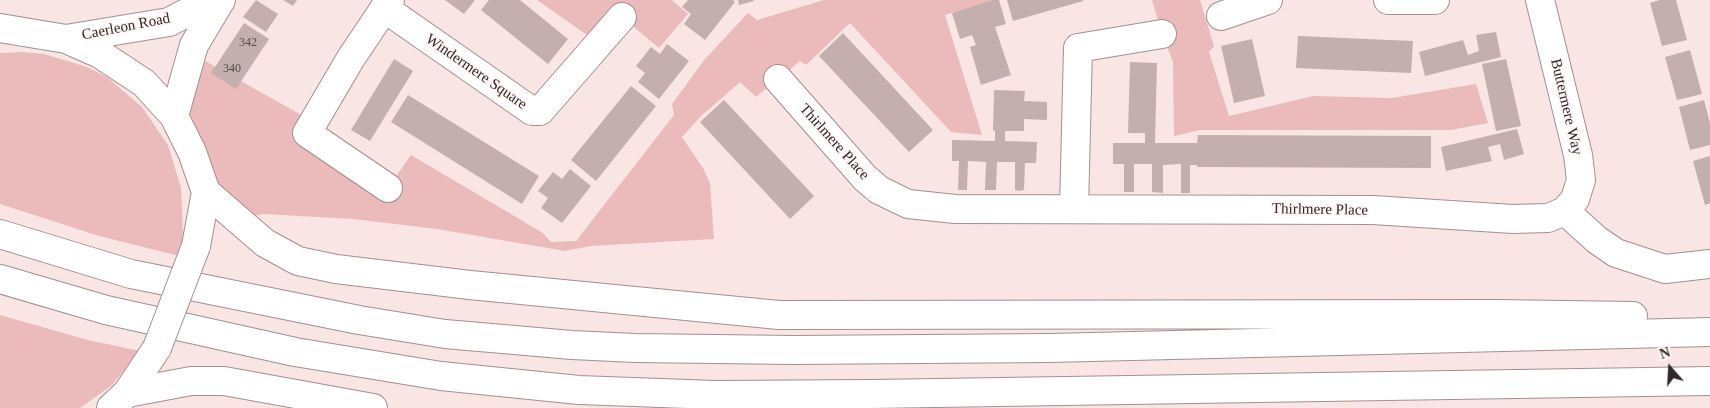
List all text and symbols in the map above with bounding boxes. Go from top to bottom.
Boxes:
street label: Caerleon Road [80,10,172,44]
street label: Windermere Square [422,30,530,114]
house number: 342 [239,36,257,50]
street label: Buttermere Way [1546,57,1586,157]
house number: 340 [223,62,241,76]
street label: Thirlmere Place [795,100,873,184]
street label: Thirlmere Place [1272,200,1368,220]
north arrow [1645,343,1695,393]
text: N [1658,345,1672,362]

